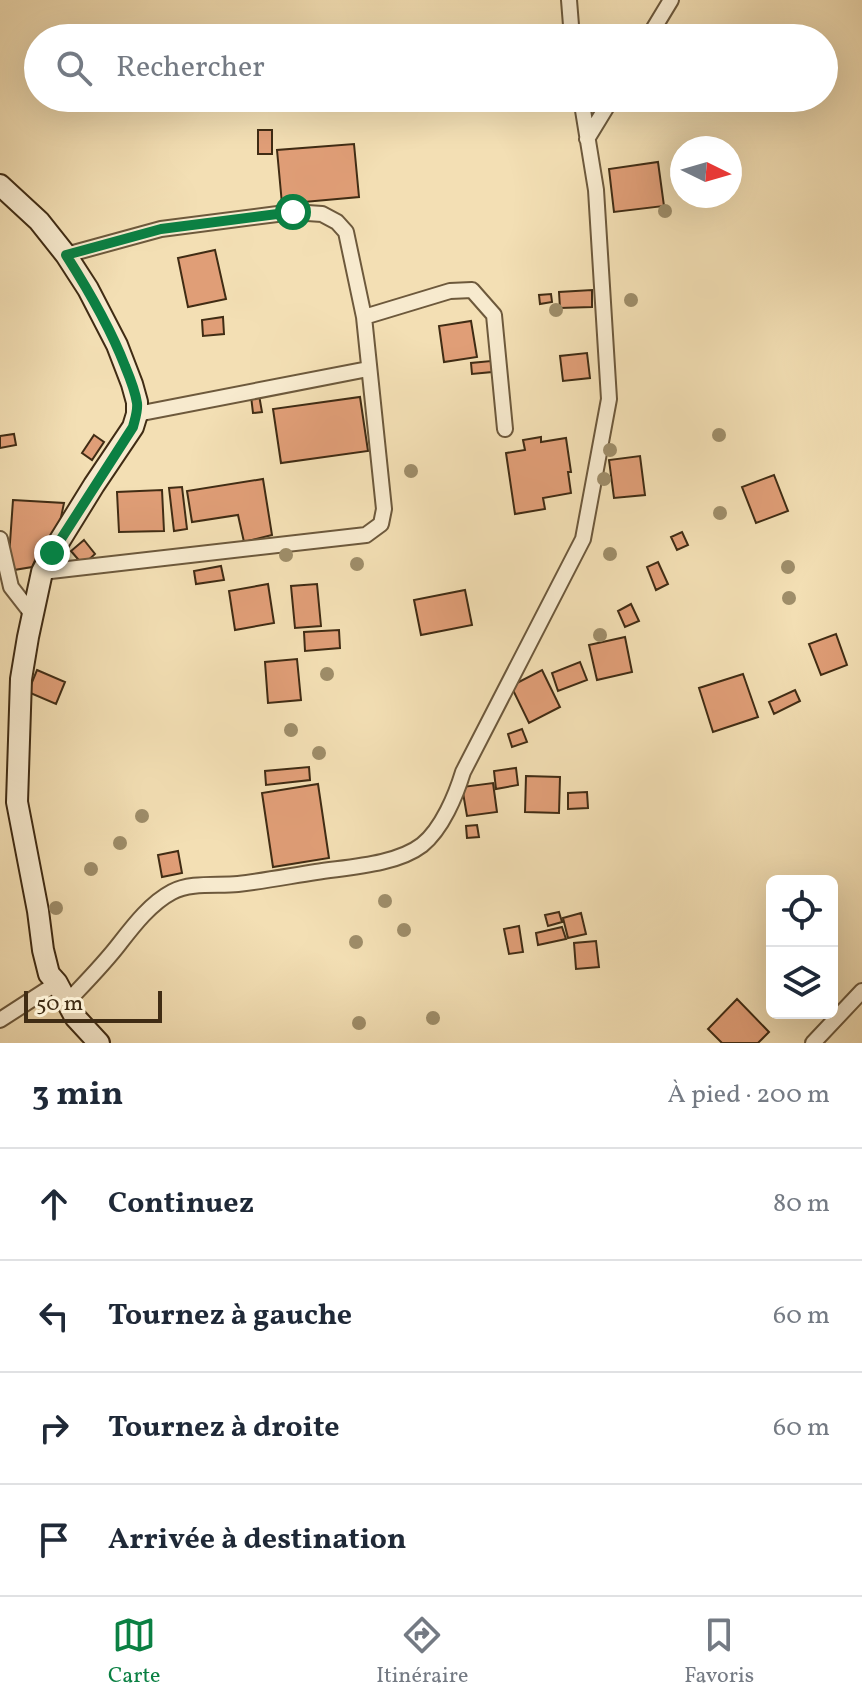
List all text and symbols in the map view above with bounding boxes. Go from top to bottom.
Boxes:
search box [24,24,838,112]
icon: search [52,46,96,90]
text: Rechercher [116,47,265,89]
north arrow [670,136,742,208]
route start [275,194,311,230]
route end [34,535,70,571]
map controls [766,875,838,1019]
button: locate [766,875,838,947]
button: layers [766,947,838,1019]
scale bar [24,987,162,1023]
text: 50 m [36,989,83,1020]
text: 3 min [32,1072,123,1119]
text: À pied · 200 m [668,1077,830,1113]
icon: ahead [32,1182,76,1226]
text: Continuez [108,1183,254,1225]
text: 80 m [773,1186,830,1222]
icon: left [32,1294,76,1338]
text: Tournez à gauche [108,1295,352,1337]
text: 60 m [773,1298,830,1334]
icon: right [32,1406,76,1450]
text: Tournez à droite [108,1407,340,1449]
text: 60 m [773,1410,830,1446]
icon: arrive [32,1518,76,1562]
text: Arrivée à destination [108,1519,407,1561]
tab: Carte [108,1613,160,1692]
tab: Itinéraire [376,1613,468,1692]
tab: Favoris [684,1613,754,1692]

